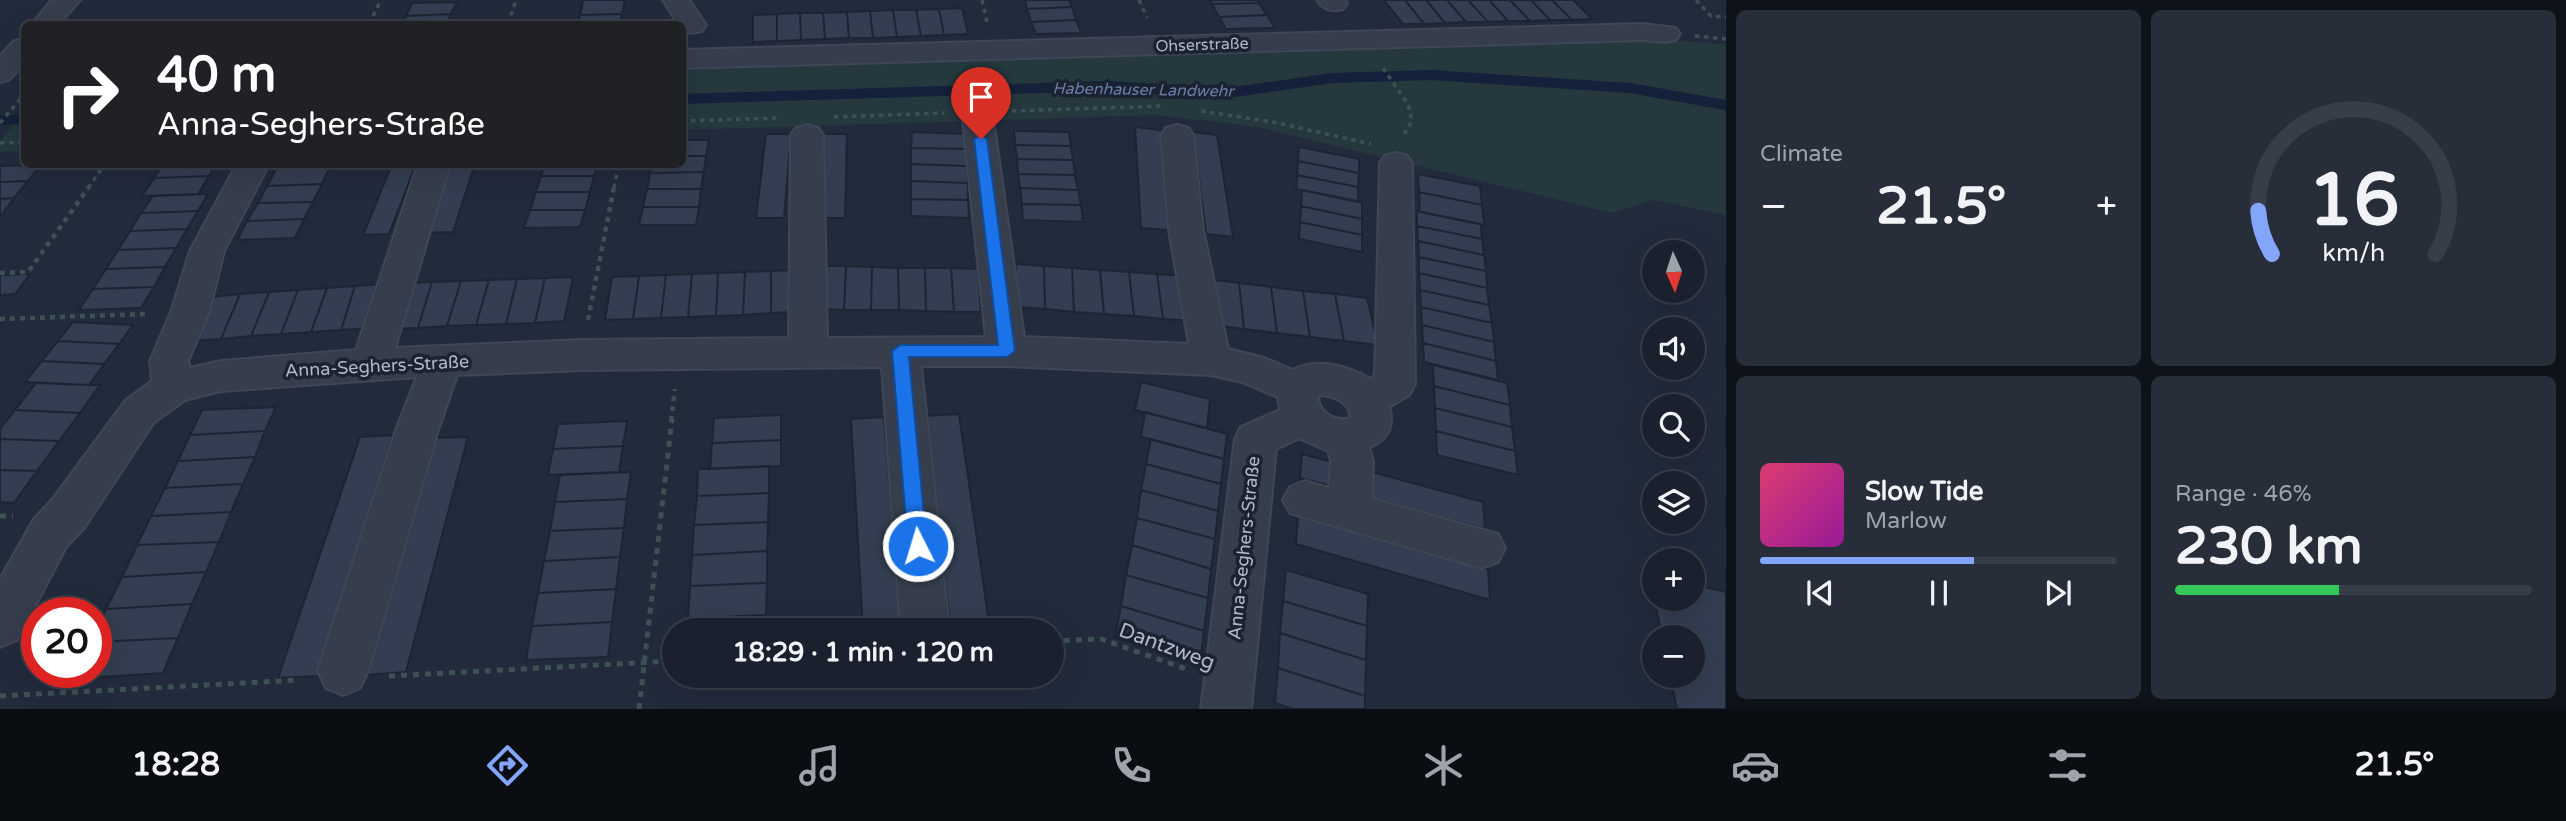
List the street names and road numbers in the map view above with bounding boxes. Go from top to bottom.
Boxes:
street label: Ohserstraße [1155,33,1249,57]
street label: Anna-Seghers-Straße [284,350,470,382]
street label: Anna-Seghers-Straße [1223,455,1265,641]
street label: Dantzweg [1116,618,1218,675]

